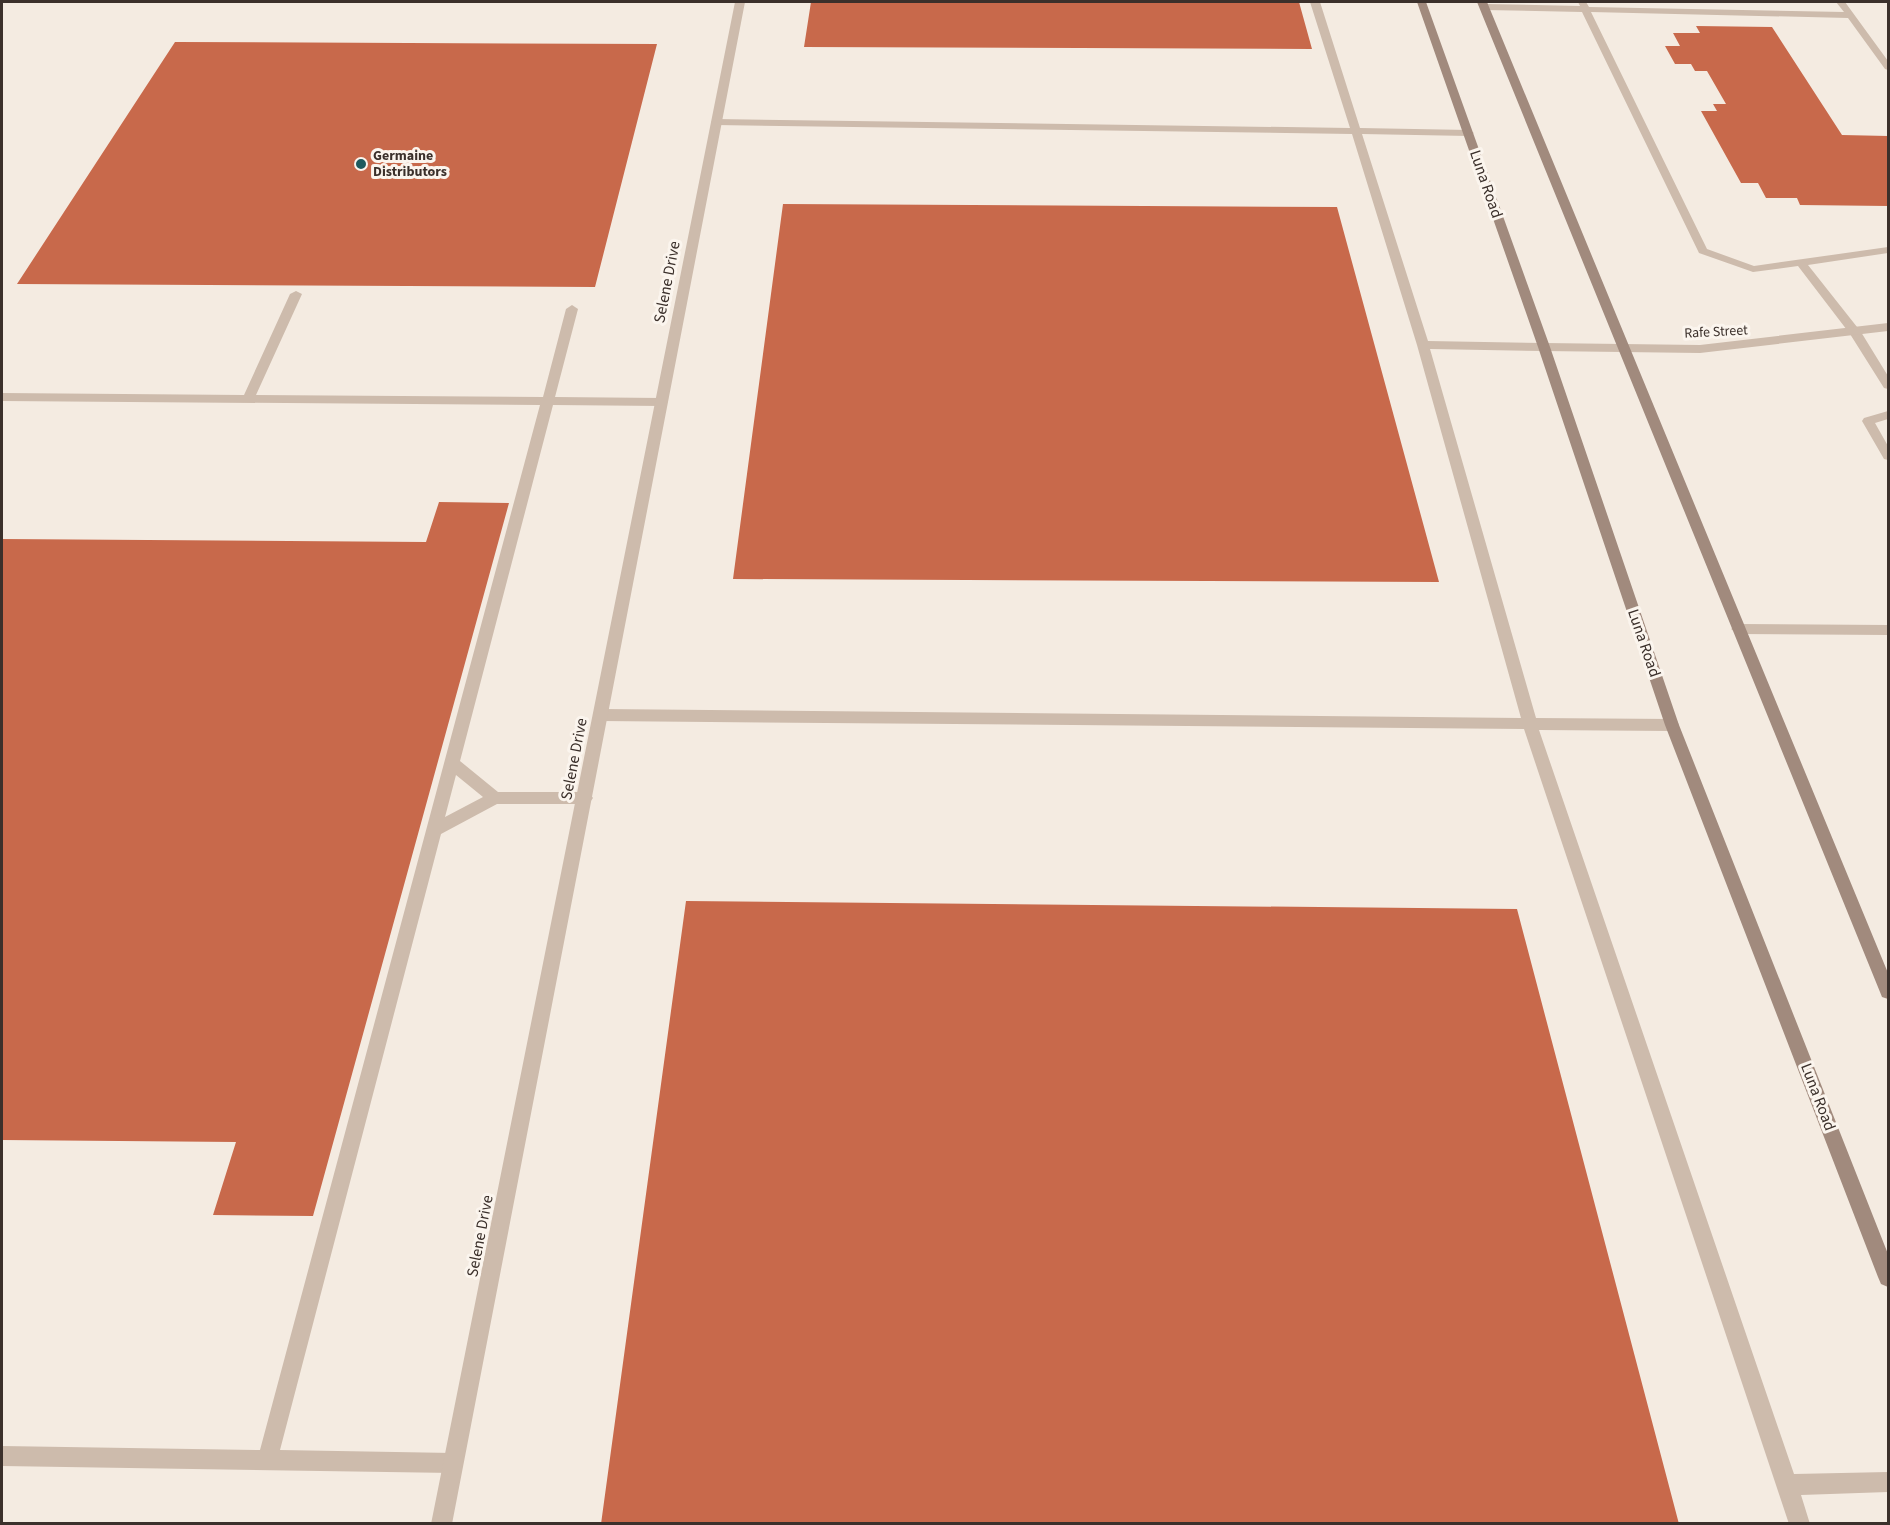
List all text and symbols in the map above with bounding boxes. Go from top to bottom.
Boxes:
place label: Germaine Distributors [373,146,447,182]
street label: Luna Road [1464,147,1508,221]
marker: Germaine Distributors [354,157,368,171]
street label: Selene Drive [648,239,686,325]
street label: Rafe Street [1684,320,1749,344]
street label: Luna Road [1622,606,1666,680]
street label: Selene Drive [555,716,593,802]
street label: Luna Road [1795,1060,1841,1134]
street label: Selene Drive [461,1193,499,1279]

